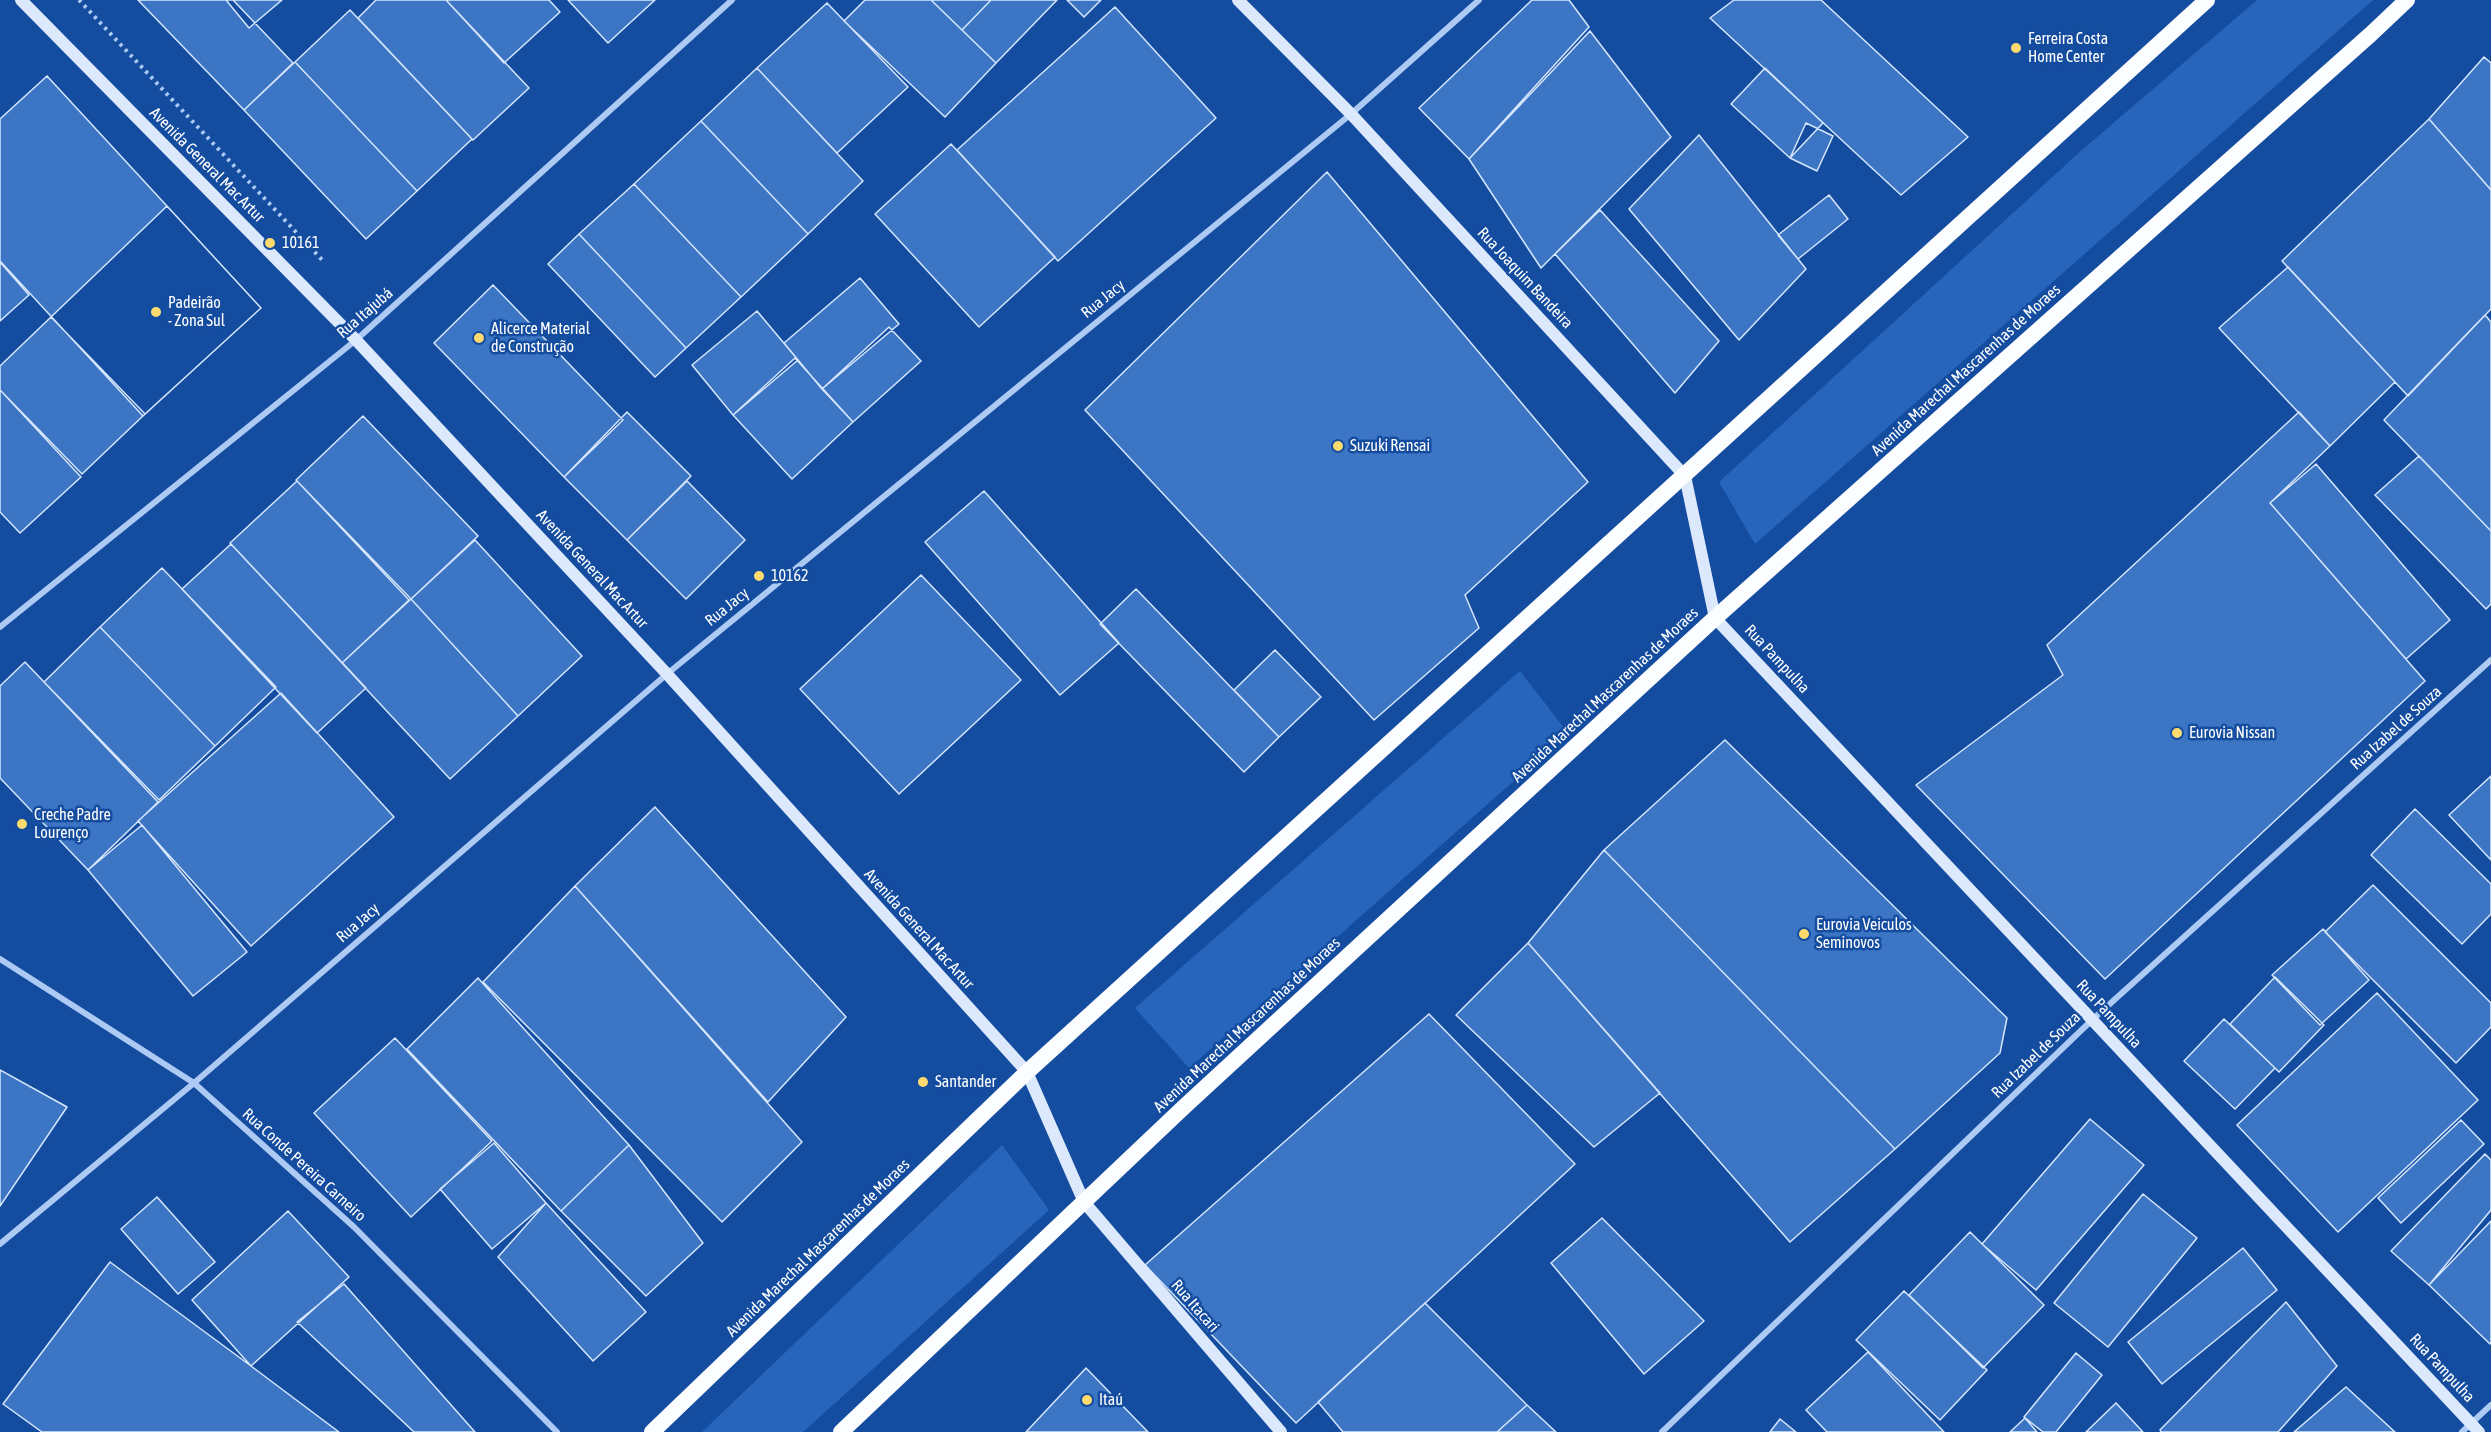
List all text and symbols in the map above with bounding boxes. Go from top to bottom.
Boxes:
place label: Ferreira Costa Home Center [2028,29,2108,67]
marker: Ferreira Costa Home Center [2009,41,2023,55]
street label: Avenida General Mac Artur [145,103,269,227]
street label: Rua Joaquim Bandeira [1473,223,1577,333]
place label: 10161 [282,233,320,253]
marker: 10161 [263,236,277,250]
street label: Rua Jacy [1077,276,1129,322]
street label: Avenida Marechal Mascarenhas de Moraes [1868,280,2064,460]
street label: Rua Itajubá [333,283,397,343]
place label: Padeirão - Zona Sul [168,293,225,331]
marker: Padeirão - Zona Sul [149,305,163,319]
place label: Alicerce Material de Construção [491,319,590,357]
marker: Alicerce Material de Construção [472,331,486,345]
place label: Suzuki Rensai [1350,436,1430,456]
marker: Suzuki Rensai [1331,439,1345,453]
street label: Avenida General Mac Artur [532,506,652,632]
place label: 10162 [771,566,809,586]
marker: 10162 [752,569,766,583]
street label: Rua Jacy [701,584,753,630]
street label: Avenida Marechal Mascarenhas de Moraes [1508,603,1702,787]
street label: Rua Pampulha [1740,621,1814,697]
street label: Rua Izabel de Souza [2346,682,2446,774]
place label: Eurovia Nissan [2189,723,2275,743]
marker: Eurovia Nissan [2170,726,2184,740]
place label: Creche Padre Lourenço [34,805,111,843]
marker: Creche Padre Lourenço [15,817,29,831]
street label: Avenida General Mac Artur [860,865,978,993]
street label: Rua Jacy [333,899,383,947]
place label: Eurovia Veiculos Seminovos [1816,915,1912,953]
marker: Eurovia Veiculos Seminovos [1797,927,1811,941]
street label: Avenida Marechal Mascarenhas de Moraes [1150,933,1344,1117]
street label: Rua Pampulha [2072,976,2146,1052]
street label: Rua Izabel de Souza [1988,1008,2084,1102]
place label: Santander [935,1072,996,1092]
marker: Santander [916,1075,930,1089]
street label: Rua Conde Pereira Carneiro [238,1104,370,1226]
street label: Avenida Marechal Mascarenhas de Moraes [722,1155,914,1341]
street label: Rua Itacari [1167,1276,1223,1336]
street label: Rua Pampulha [2405,1330,2479,1406]
place label: Itaú [1099,1390,1123,1410]
marker: Itaú [1080,1393,1094,1407]

